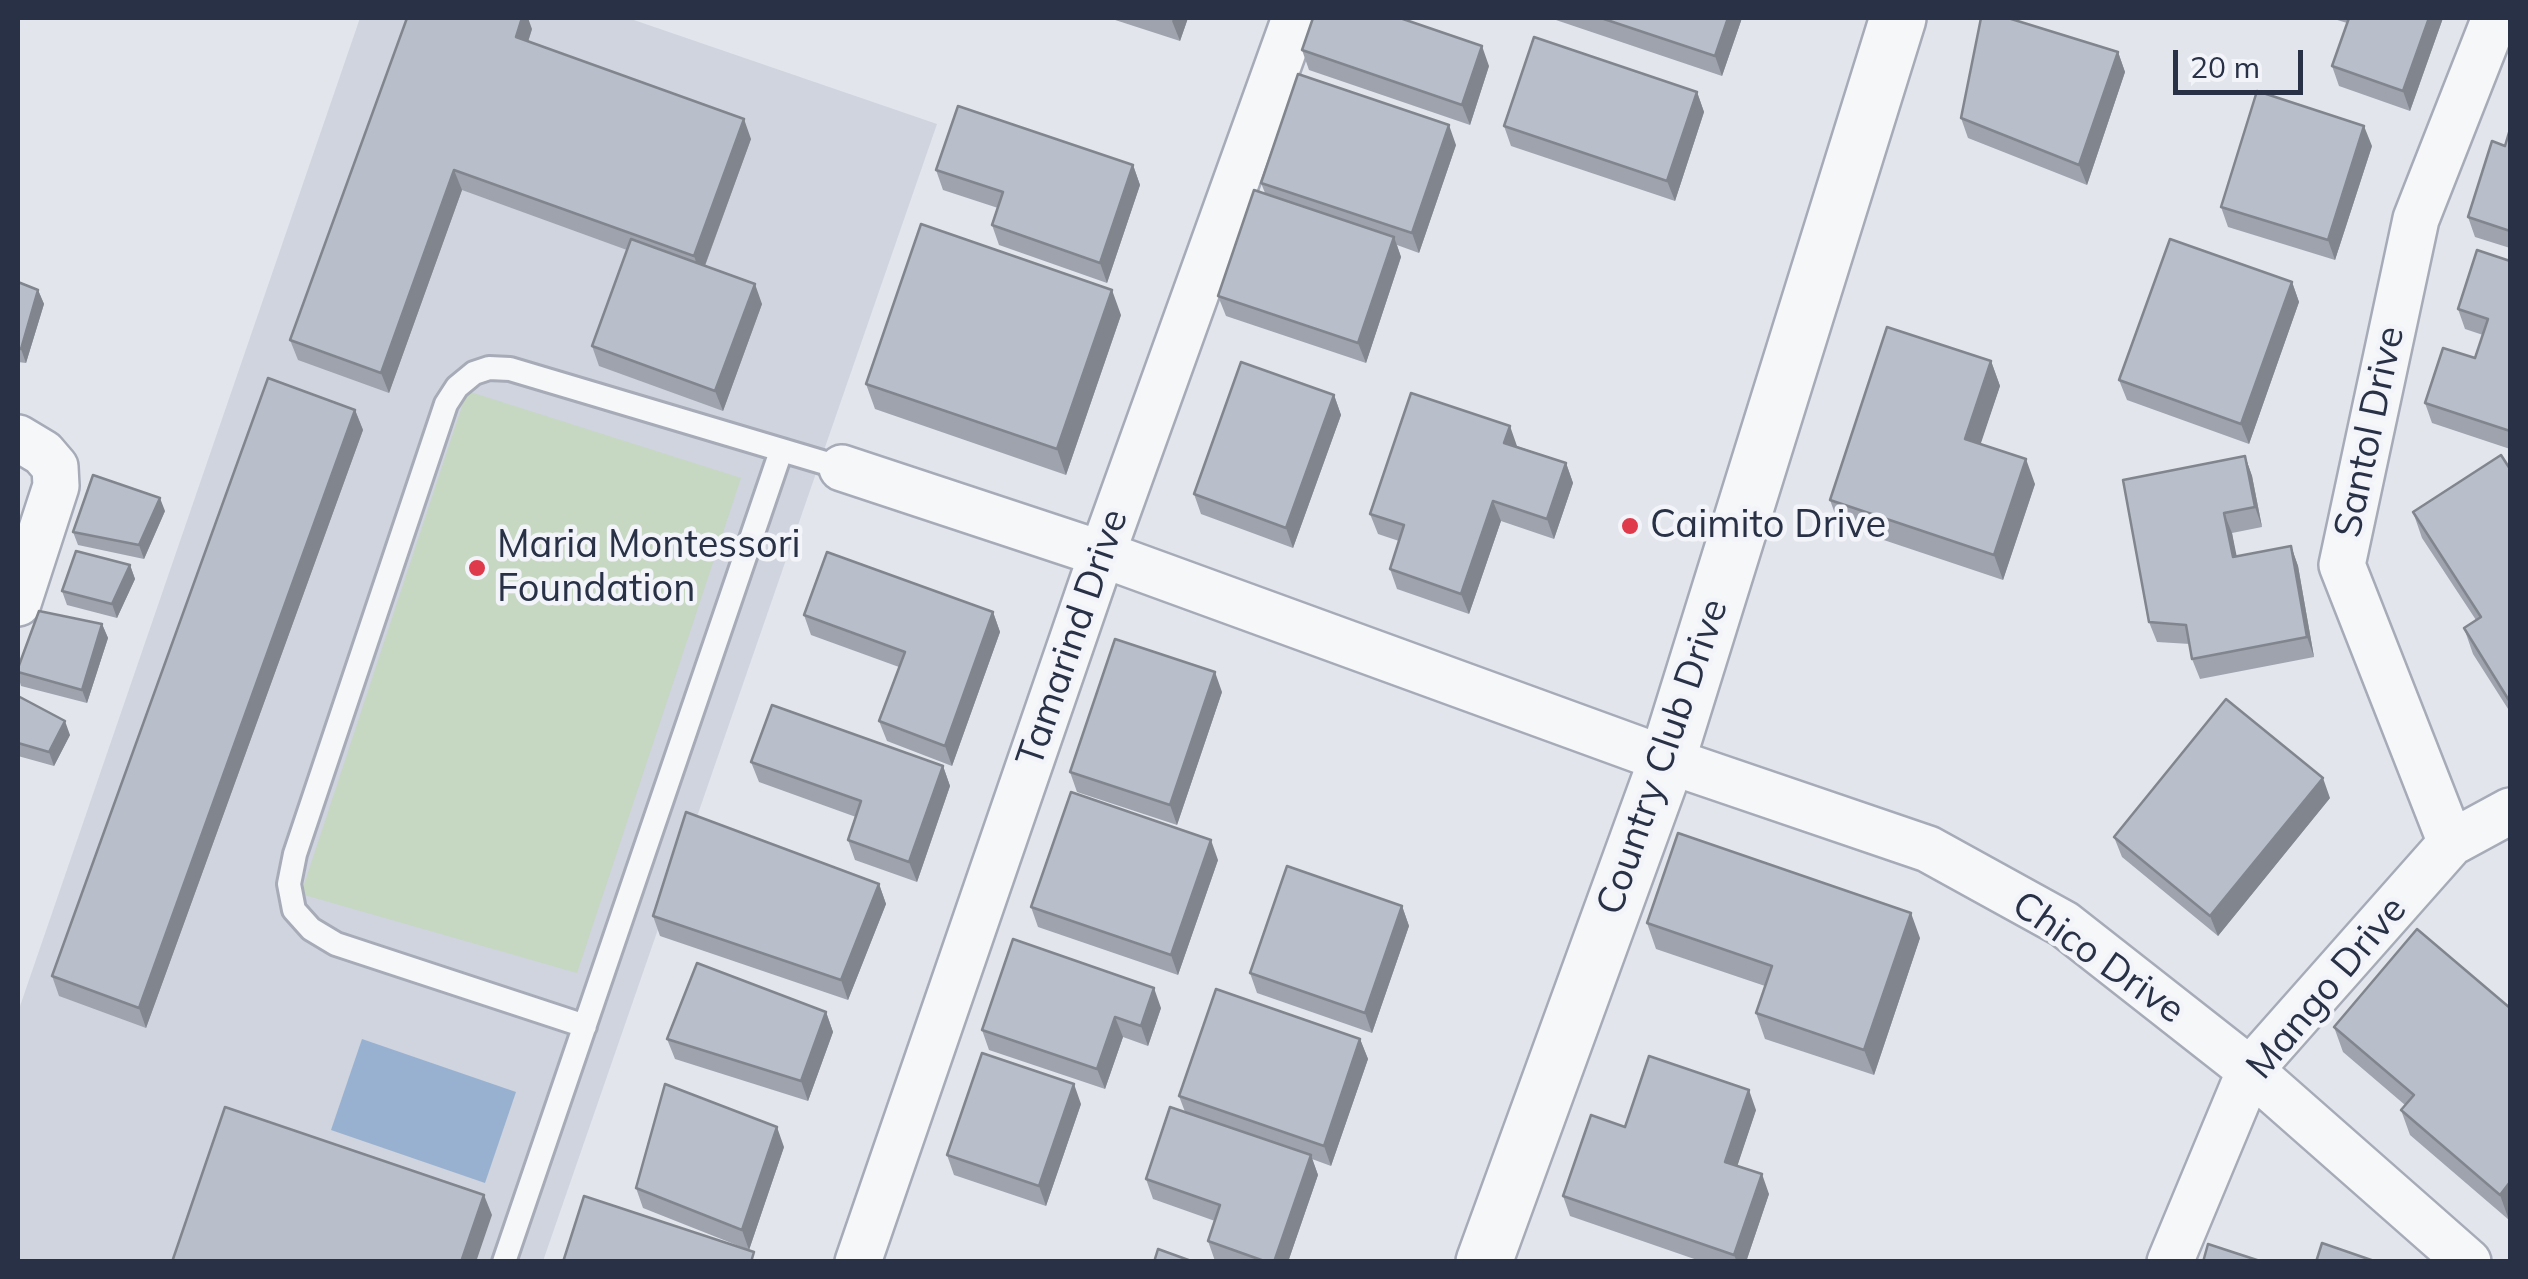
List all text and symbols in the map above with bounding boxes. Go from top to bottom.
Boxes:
scale bar [2178,30,2308,92]
text: 20 m [2190,48,2260,86]
street label: Santol Drive [2325,322,2415,542]
place label: Caimito Drive [1650,503,1886,549]
street label: Tamarind Drive [1008,504,1138,772]
marker: Caimito Drive [1619,515,1641,537]
place label: Maria Montessori Foundation [497,523,801,612]
marker: Maria Montessori Foundation [466,557,488,579]
street label: Country Club Drive [1588,593,1738,921]
street label: Chico Drive [2003,882,2193,1034]
street label: Mango Drive [2238,888,2416,1088]

